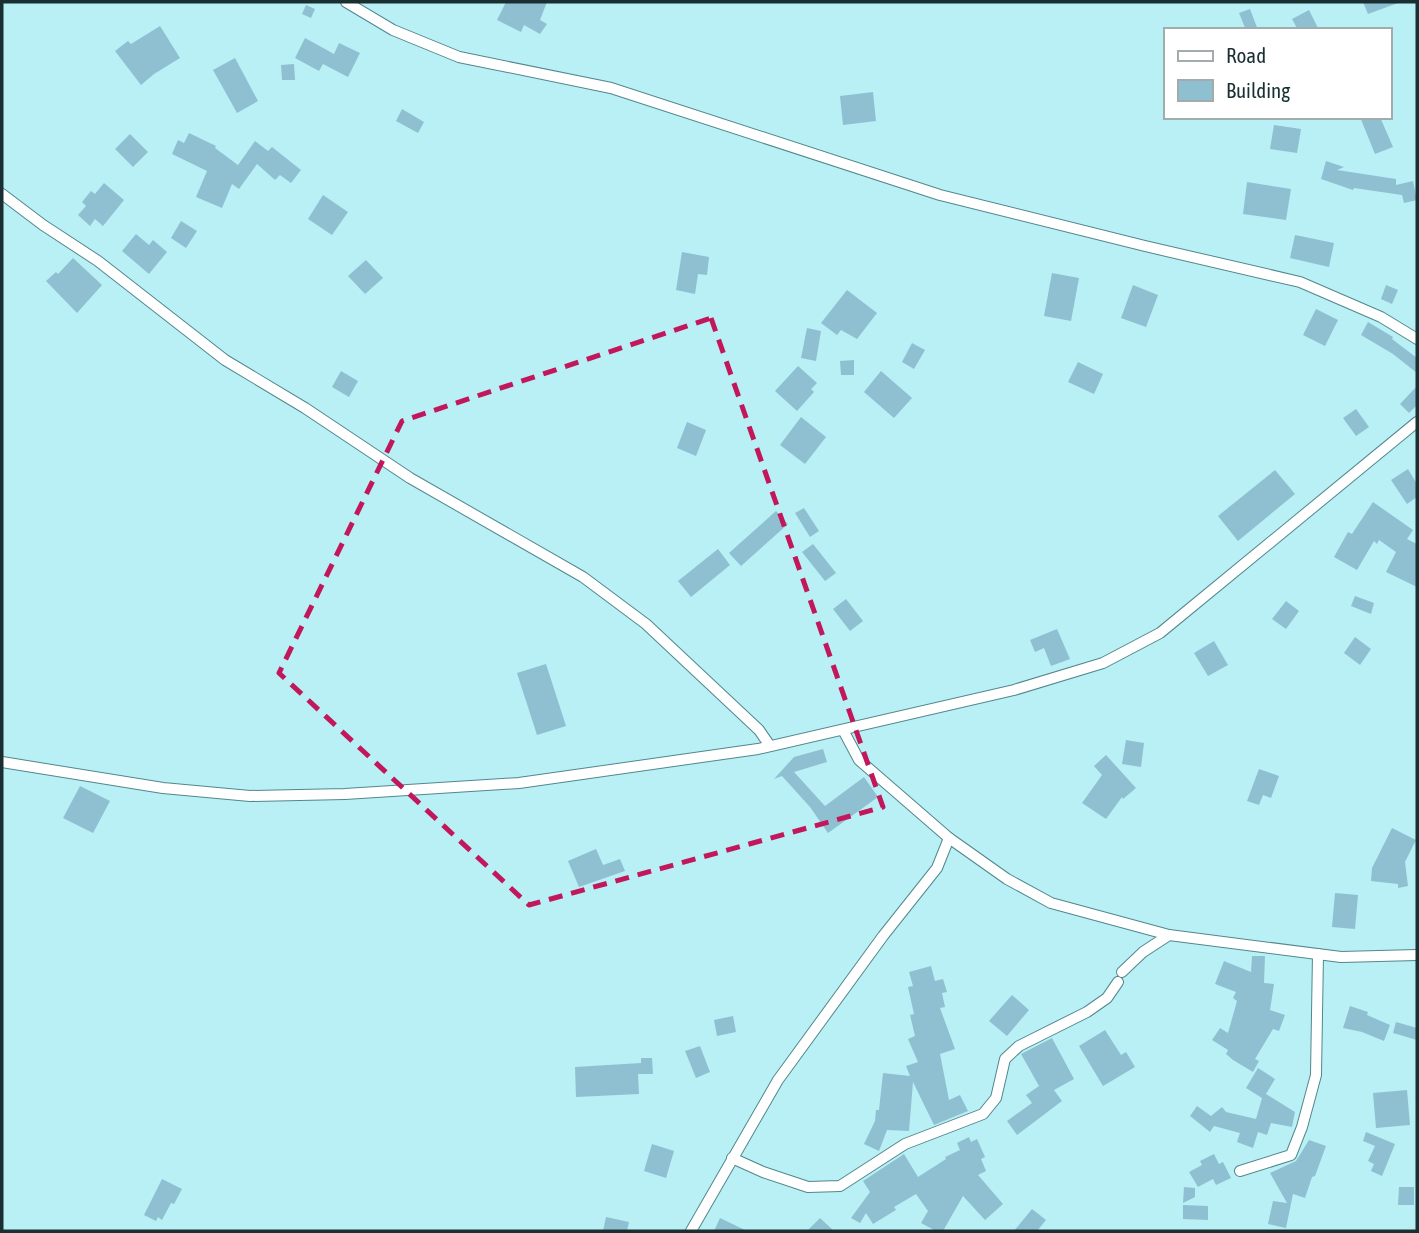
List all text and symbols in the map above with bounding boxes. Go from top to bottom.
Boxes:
legend [1164,28,1391,119]
text: Road [1226,43,1266,67]
text: Building [1226,78,1290,102]

